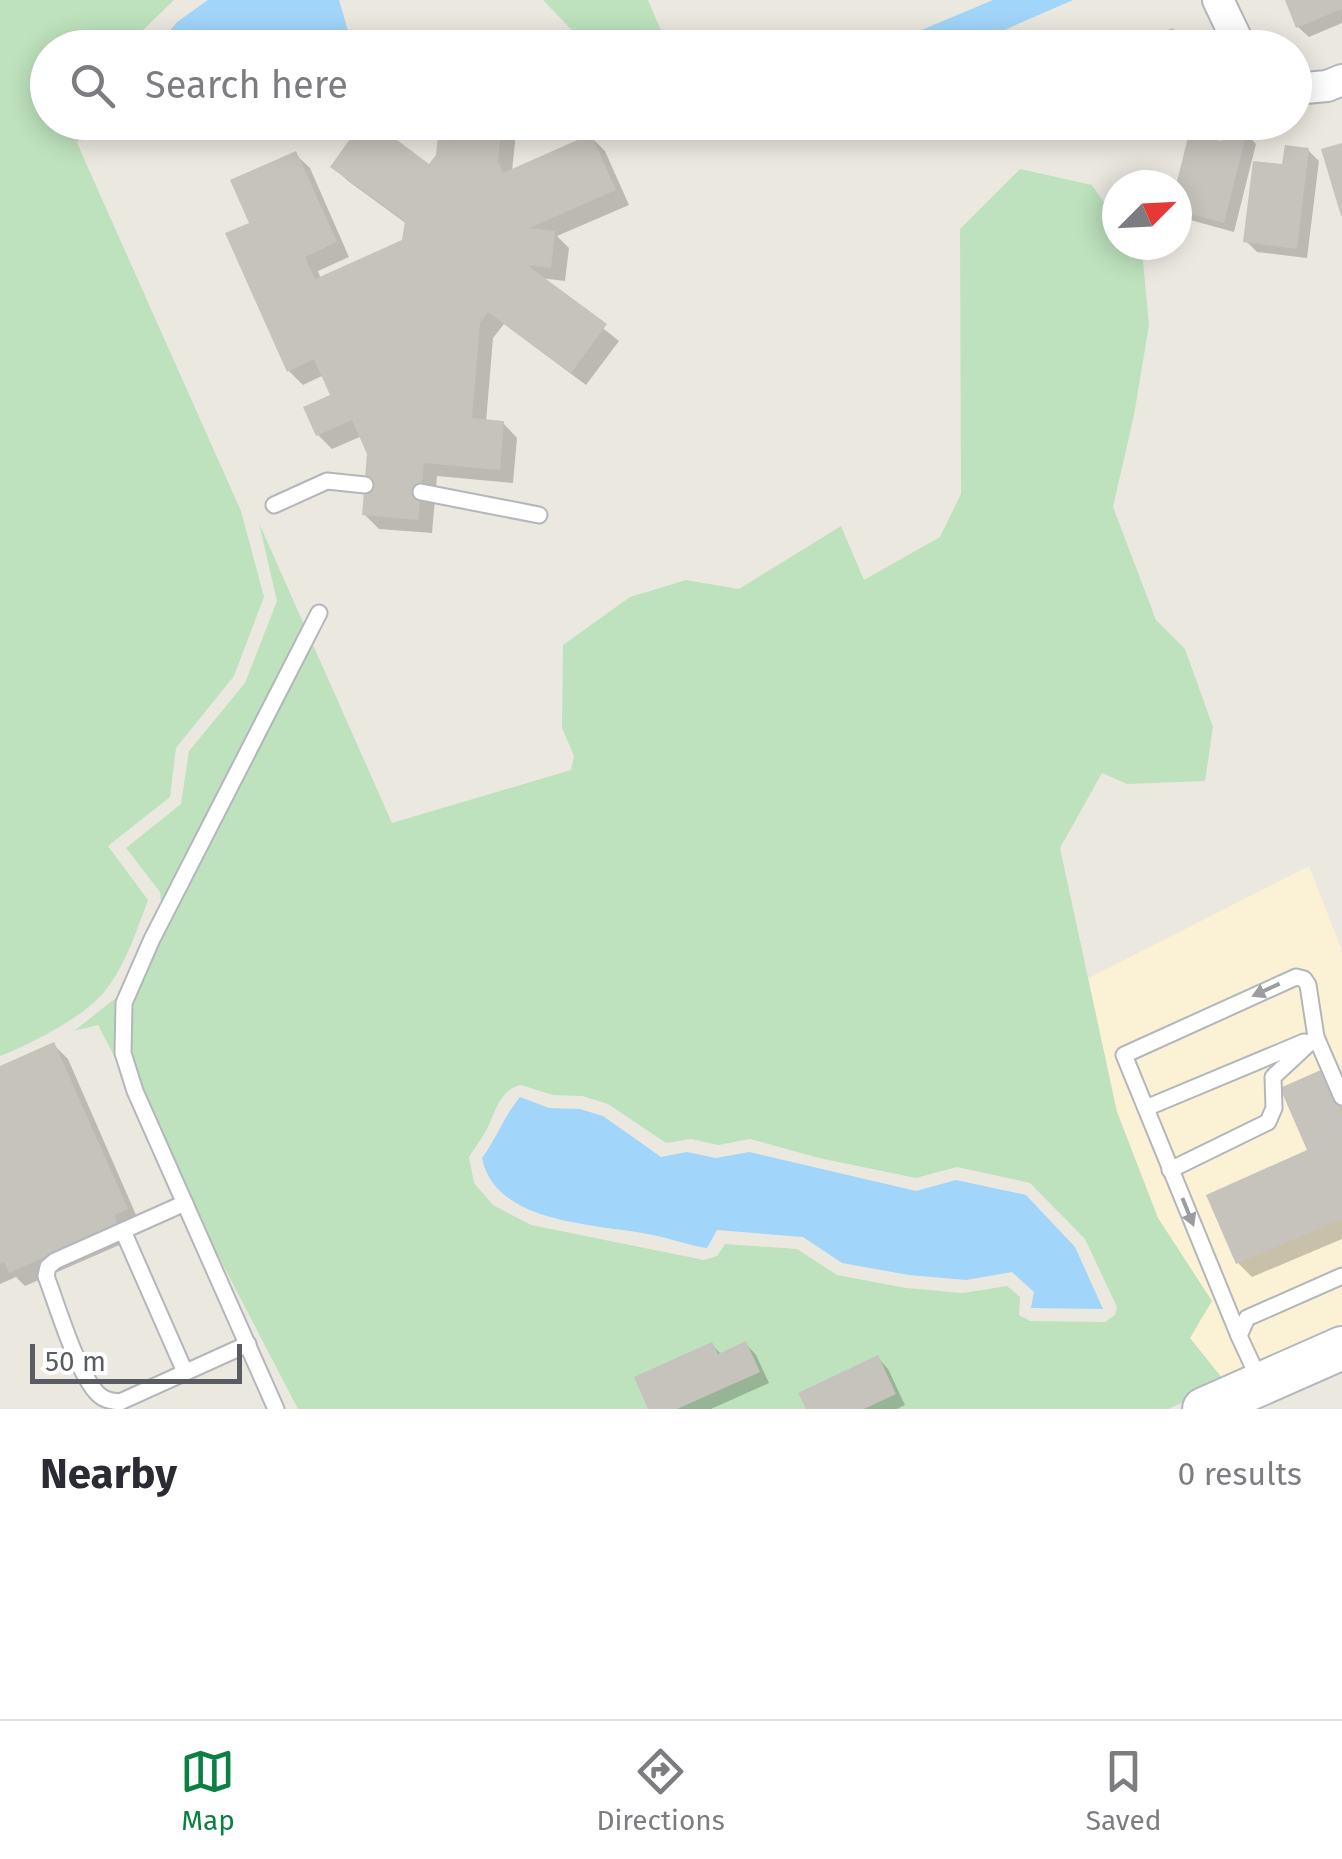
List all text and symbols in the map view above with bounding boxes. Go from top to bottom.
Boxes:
search box [30,30,1312,140]
icon: search [65,58,120,113]
text: Search here [145,62,348,108]
north arrow [1102,170,1192,260]
one-way arrow [1251,982,1280,999]
one-way arrow [1180,1198,1196,1227]
scale bar [30,1339,242,1384]
text: 50 m [45,1345,106,1378]
text: Nearby [40,1449,177,1499]
text: 0 results [1177,1455,1302,1493]
tab: Map [180,1744,235,1837]
tab: Directions [596,1744,725,1837]
tab: Saved [1086,1744,1162,1837]

